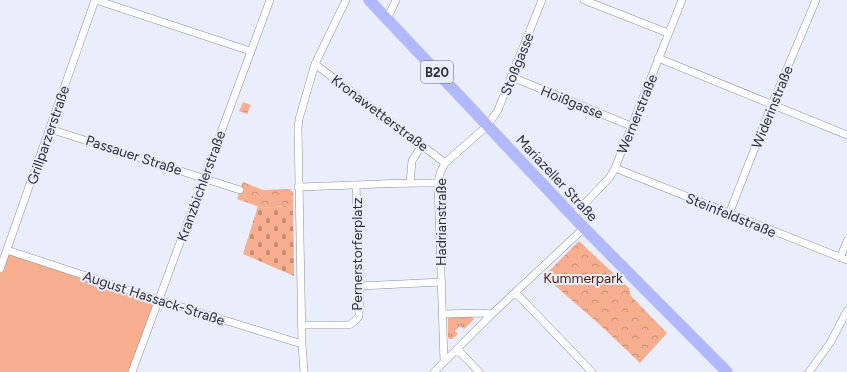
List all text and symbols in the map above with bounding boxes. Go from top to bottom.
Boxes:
street label: Stoßgasse [497,30,538,98]
road number: B20 [421,61,453,83]
street label: Widerinstraße [748,63,797,151]
street label: Kronawetterstraße [328,71,432,156]
street label: Wernerstraße [614,71,661,157]
street label: Hoißgasse [538,82,606,123]
street label: Grillparzerstraße [24,83,73,187]
street label: Kranzbichlerstraße [174,128,230,244]
street label: Passauer Straße [84,132,184,179]
street label: Mariazeller Straße [512,132,601,225]
street label: Hadrianstraße [433,178,450,266]
street label: Steinfeldstraße [683,190,779,241]
street label: Pernerstorferplatz [349,197,366,311]
street label: August Hassack-Straße [81,268,227,330]
park label: Kummerpark [543,270,623,287]

